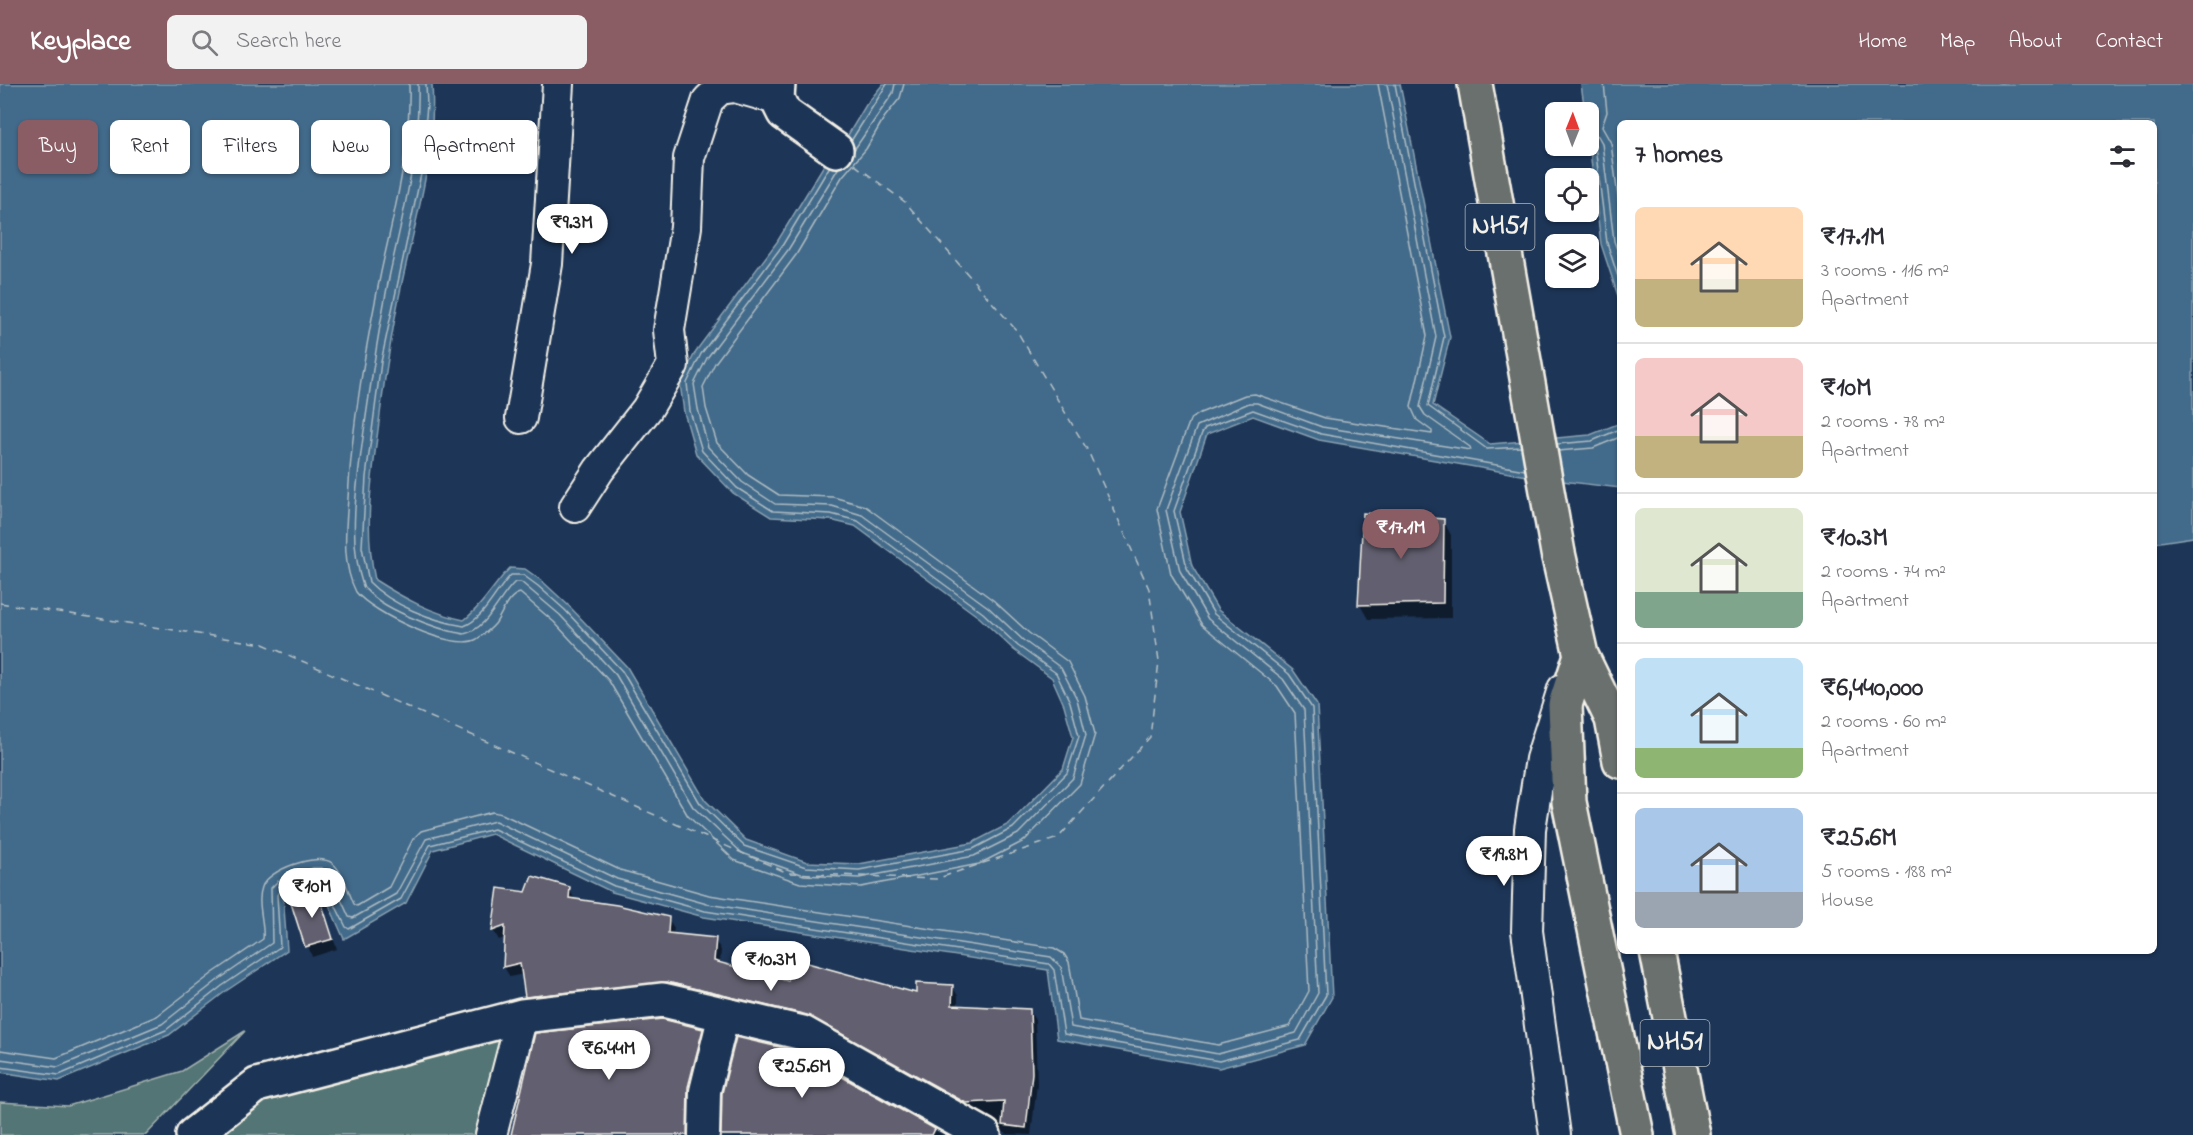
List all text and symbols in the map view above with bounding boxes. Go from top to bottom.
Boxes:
search box [167,15,587,69]
text: Keyplace [30,22,131,63]
icon: search [188,26,221,59]
text: Search here [236,26,341,58]
text: Home [1858,27,1907,57]
text: Map [1940,27,1975,57]
text: About [2008,27,2062,57]
text: Contact [2095,27,2163,57]
north arrow [1545,102,1599,156]
map controls [1545,102,1599,288]
chip: Buy [18,120,98,174]
chip: Rent [110,120,190,174]
chip: Filters [202,120,299,174]
chip: New [311,120,390,174]
chip: Apartment [402,120,537,174]
text: 7 homes [1635,137,1723,175]
icon: filters [2106,140,2139,173]
button: locate [1545,168,1599,222]
pin: ₹9.3M [530,204,614,255]
road number: NH51 [1466,204,1534,250]
text: ₹9.3M [551,209,593,238]
text: ₹17.1M [1821,219,1885,257]
icon: home [1683,231,1755,303]
button: layers [1545,234,1599,288]
text: 3 rooms · 116 m² [1821,257,1949,286]
text: Apartment [1821,286,1909,315]
text: ₹10M [1821,370,1872,408]
icon: home [1683,382,1755,454]
text: 2 rooms · 78 m² [1821,408,1945,437]
text: Apartment [1821,437,1909,466]
pin: ₹17.1M [1352,509,1450,560]
text: ₹17.1M [1376,514,1426,543]
text: ₹10.3M [1821,520,1888,558]
icon: home [1683,532,1755,604]
text: 2 rooms · 74 m² [1821,558,1946,587]
text: Apartment [1821,587,1909,616]
text: ₹6,440,000 [1821,670,1923,708]
icon: home [1683,682,1755,754]
text: 2 rooms · 60 m² [1821,708,1947,737]
text: Apartment [1821,737,1909,766]
text: ₹25.6M [1821,820,1897,858]
icon: home [1683,832,1755,904]
pin: ₹19.8M [1455,836,1553,887]
text: ₹19.8M [1480,841,1528,870]
text: 5 rooms · 188 m² [1821,858,1952,887]
pin: ₹10M [276,868,348,919]
text: ₹10M [292,873,332,902]
text: House [1821,887,1874,916]
pin: ₹10.3M [722,941,820,992]
text: ₹10.3M [745,946,797,975]
road number: NH51 [1640,1020,1710,1066]
pin: ₹6.44M [560,1030,658,1081]
text: ₹6.44M [582,1035,636,1064]
pin: ₹25.6M [753,1048,851,1099]
text: ₹25.6M [773,1053,831,1082]

